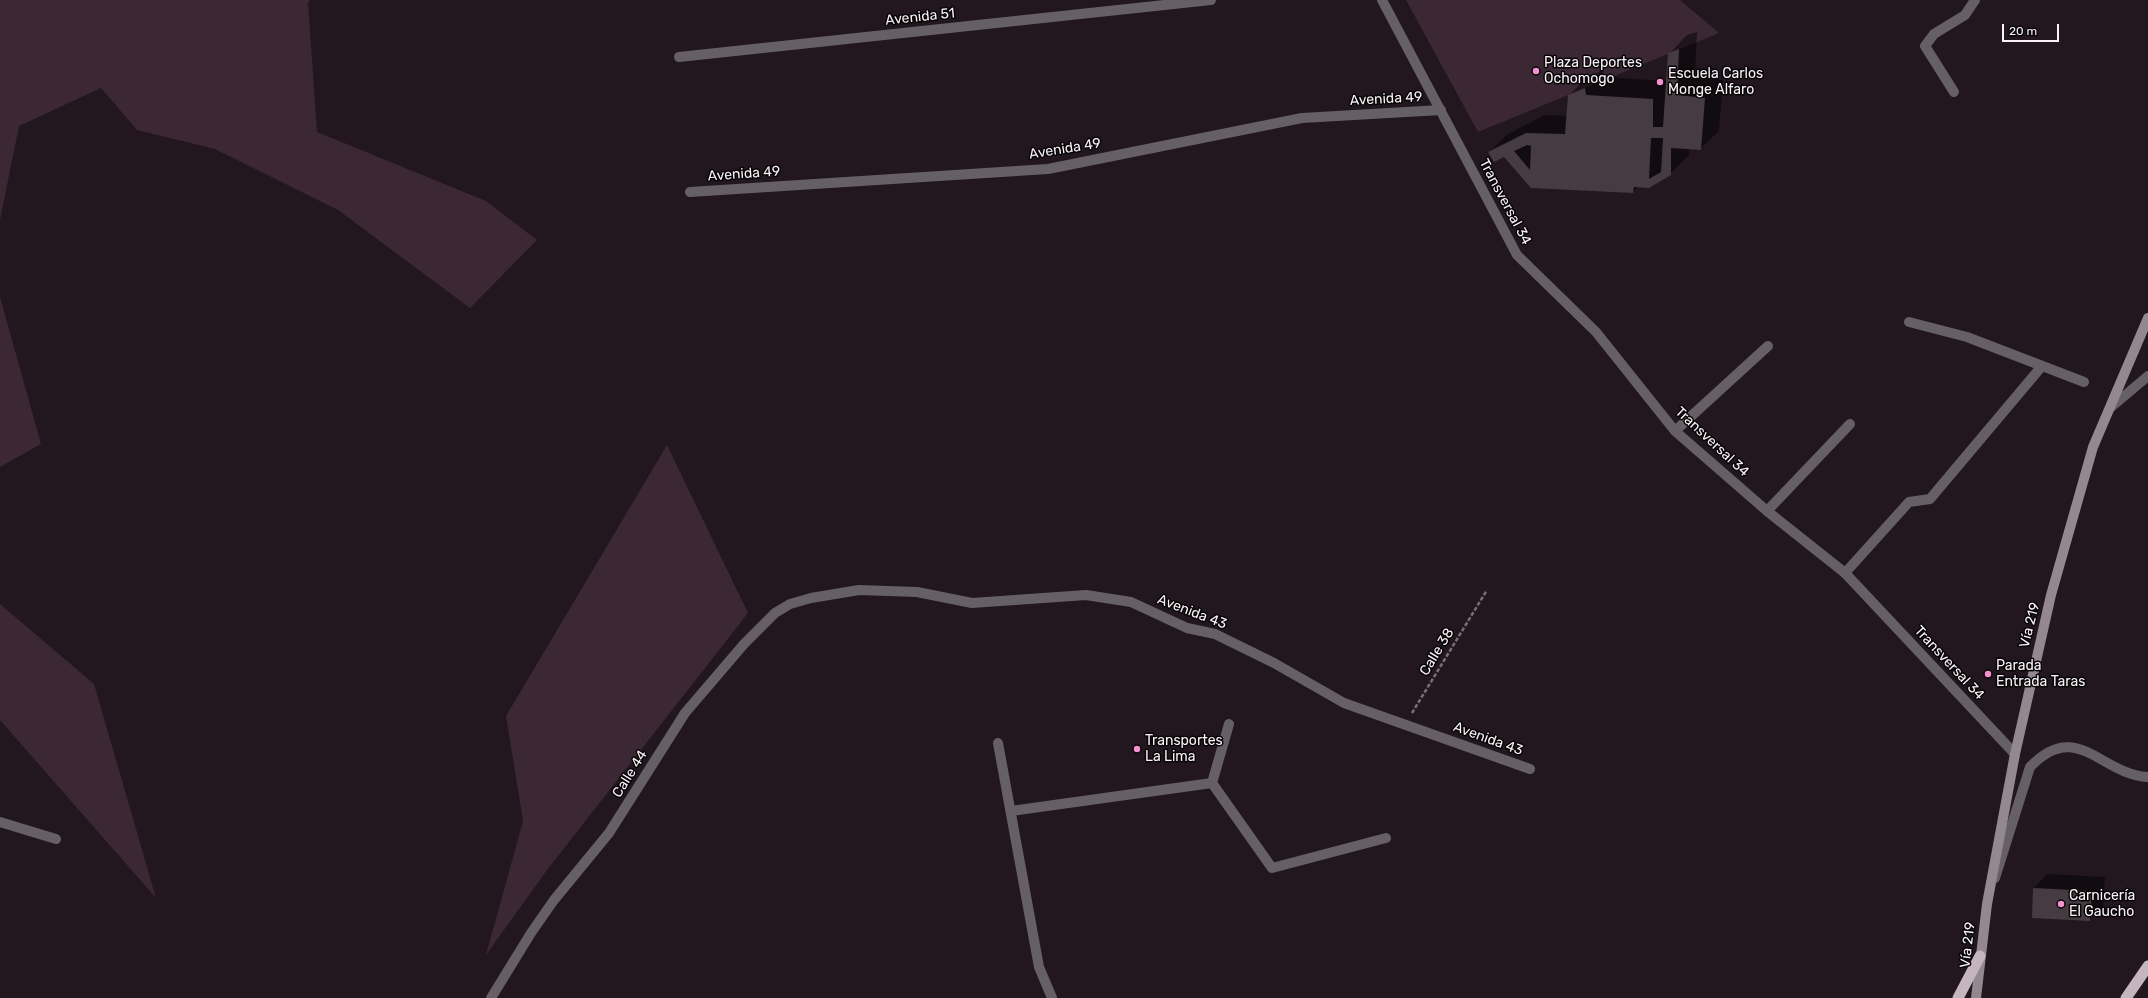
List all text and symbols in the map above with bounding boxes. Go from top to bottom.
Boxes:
street label: Avenida 51 [884,5,956,29]
scale bar [2004,16,2061,42]
text: 20 m [2009,24,2037,38]
place label: Plaza Deportes Ochomogo [1544,55,1642,88]
marker: Plaza Deportes Ochomogo [1531,66,1541,76]
place label: Escuela Carlos Monge Alfaro [1668,66,1763,98]
marker: Escuela Carlos Monge Alfaro [1655,77,1665,87]
street label: Avenida 49 [1349,89,1423,109]
street label: Avenida 49 [1028,135,1102,163]
street label: Transversal 34 [1475,156,1535,248]
street label: Avenida 49 [707,163,781,185]
street label: Transversal 34 [1672,404,1752,480]
street label: Avenida 43 [1155,591,1229,633]
street label: Vía 219 [2016,601,2044,649]
street label: Transversal 34 [1911,623,1987,703]
street label: Calle 38 [1416,625,1458,679]
place label: Parada Entrada Taras [1996,658,2085,690]
marker: Parada Entrada Taras [1983,669,1993,679]
street label: Avenida 43 [1451,719,1525,759]
place label: Transportes La Lima [1145,733,1223,766]
marker: Transportes La Lima [1132,744,1142,754]
street label: Calle 44 [609,747,651,801]
place label: Carnicería El Gaucho [2069,888,2135,920]
marker: Carnicería El Gaucho [2056,899,2066,909]
street label: Vía 219 [1957,921,1979,969]

